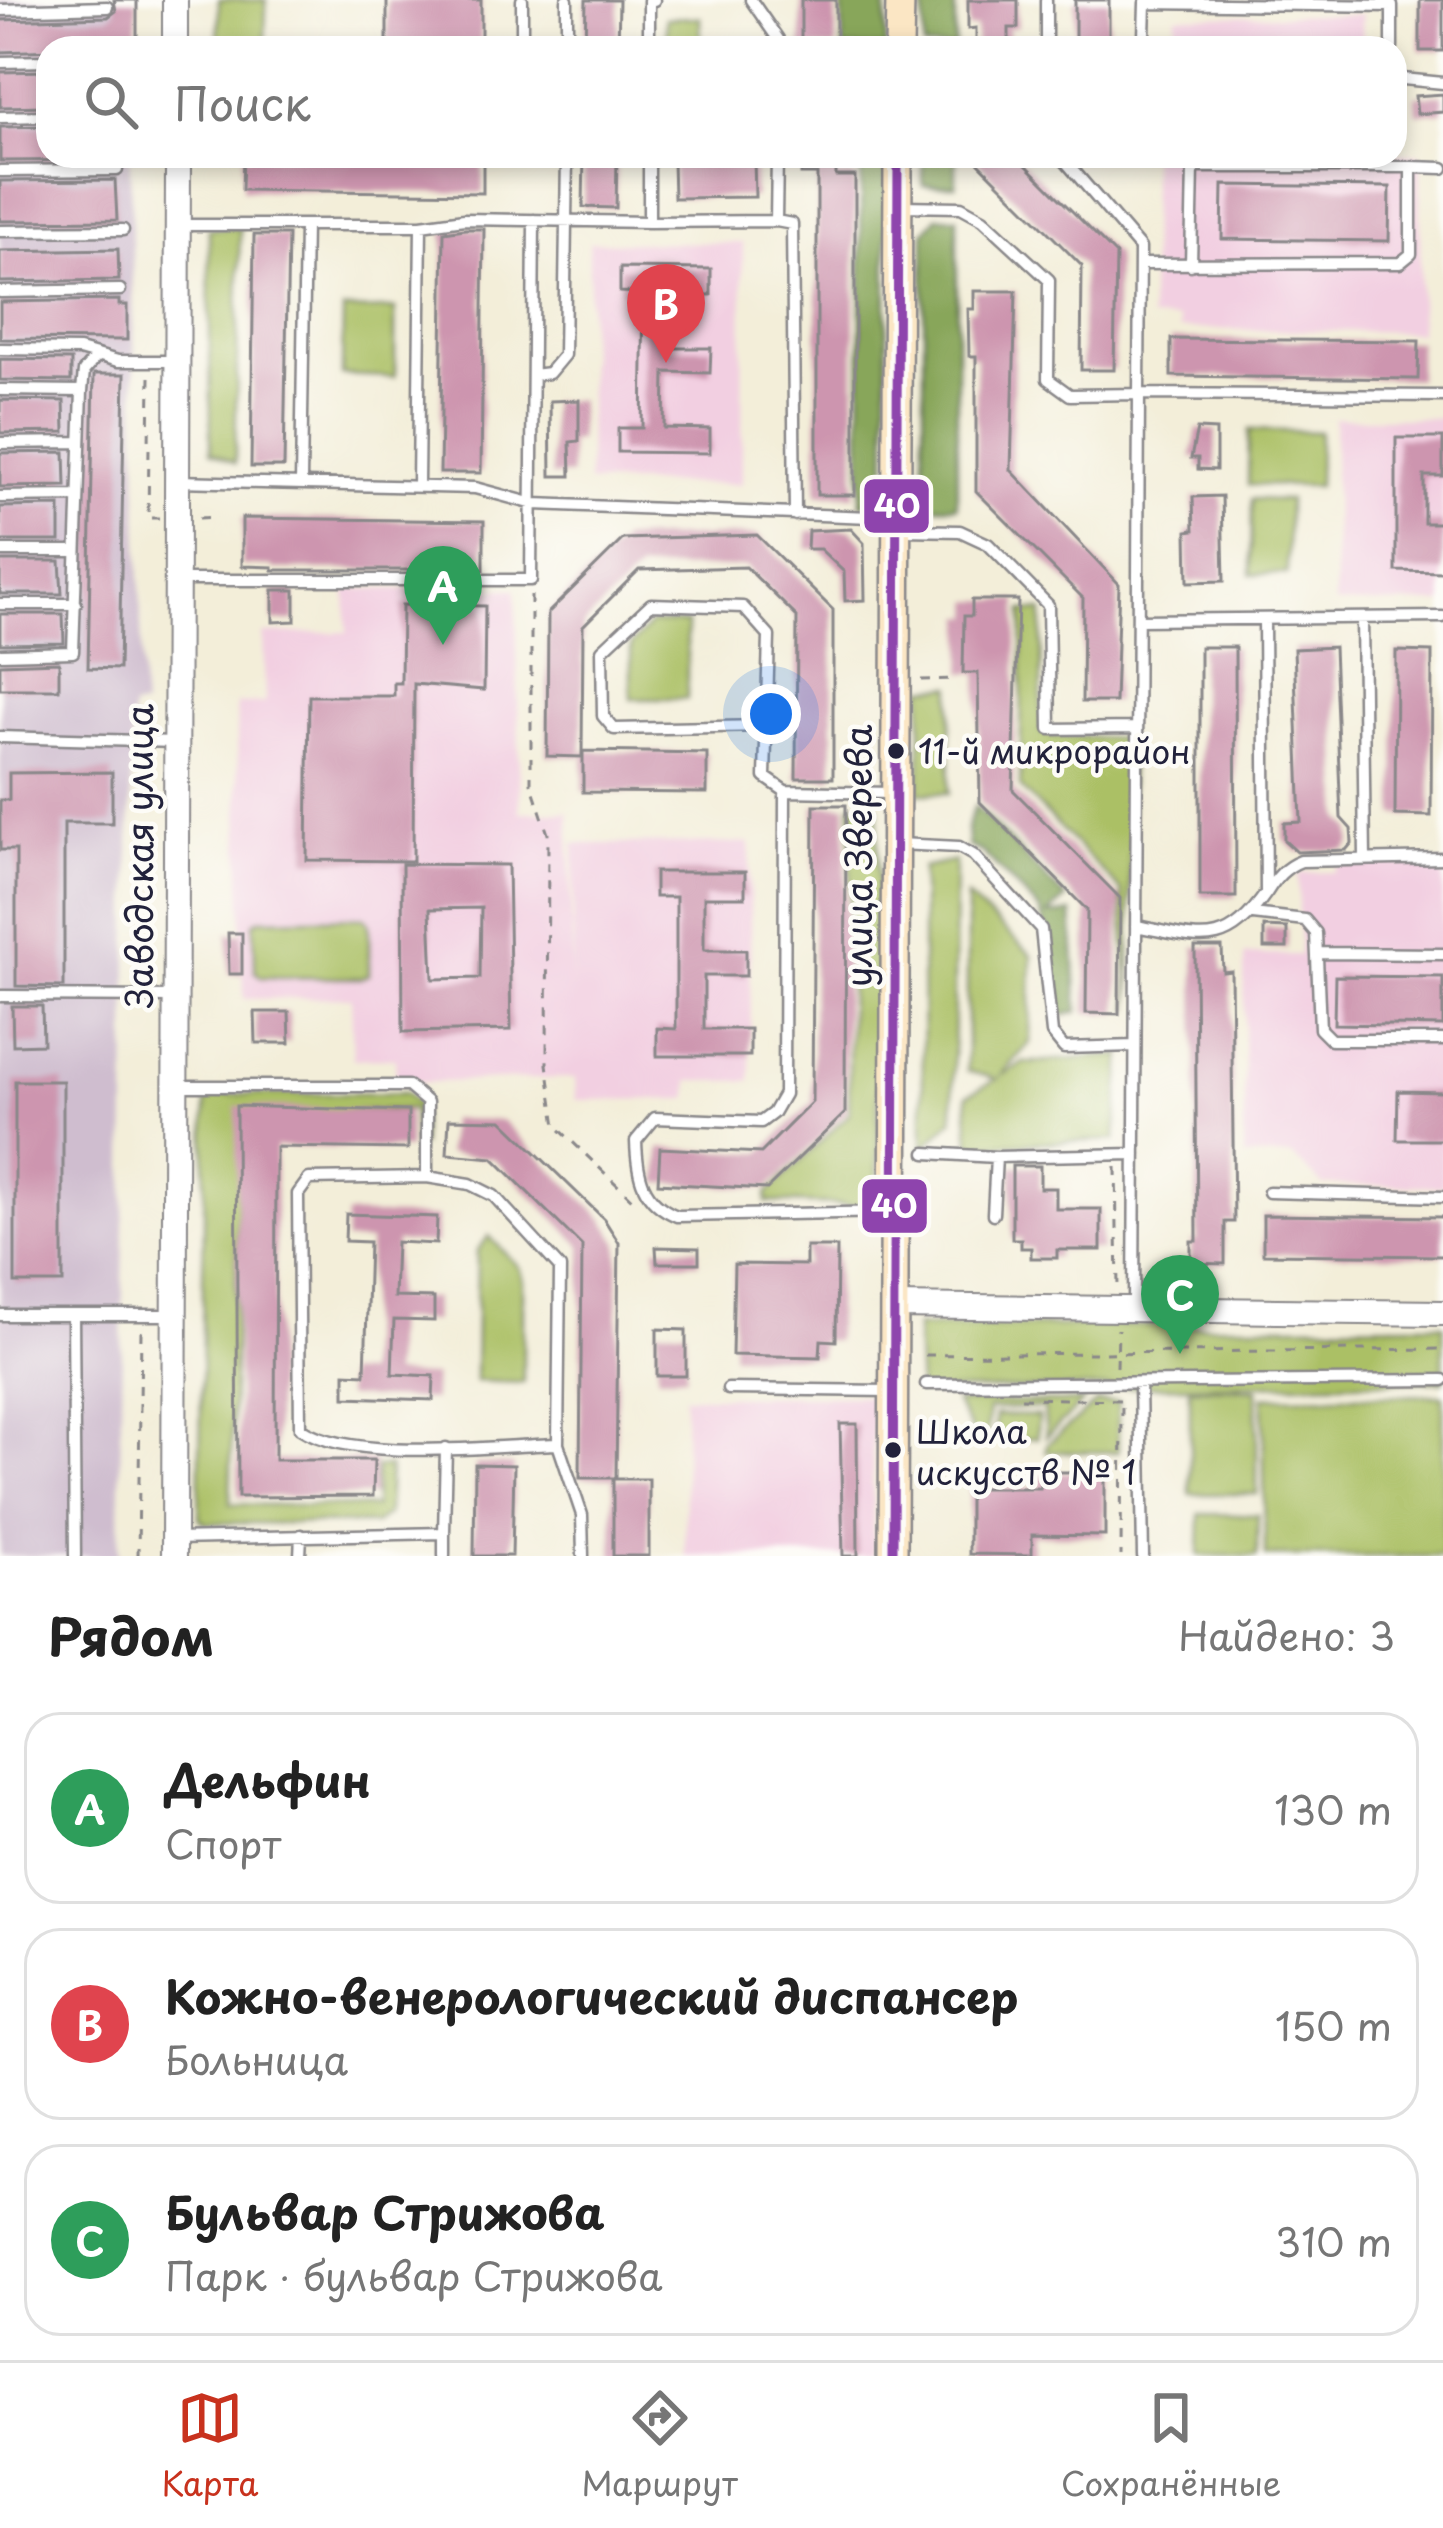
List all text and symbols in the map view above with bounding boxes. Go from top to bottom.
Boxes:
search box [36,36,1407,168]
text: Поиск [174,68,311,136]
icon: search [78,69,144,135]
pin: B [627,264,705,363]
line badge: 40 [862,477,931,535]
text: 40 [874,479,920,529]
pin: A [404,546,482,645]
your location [741,684,801,744]
street label: Заводская улица [111,703,165,1008]
street label: улица Зверева [830,724,884,987]
place label: 11-й микрорайон [918,725,1191,775]
marker: 11-й микрорайон [885,740,907,762]
line badge: 40 [860,1177,929,1235]
text: 40 [871,1179,917,1229]
pin: C [1141,1255,1219,1354]
place label: Школа искусств № 1 [916,1405,1136,1496]
marker: Школа искусств № 1 [882,1439,904,1461]
text: Рядом [48,1596,214,1673]
text: Найдено: 3 [1178,1605,1395,1664]
text: Дельфин [165,1745,371,1813]
text: A [75,1779,105,1838]
text: 130 m [1274,1779,1392,1838]
text: Спорт [165,1813,281,1872]
text: Кожно-венерологический диспансер [165,1961,1018,2029]
text: B [77,1995,103,2054]
text: 150 m [1275,1995,1392,2054]
text: Больница [165,2029,348,2088]
text: Бульвар Стрижова [165,2177,605,2245]
text: C [75,2211,105,2270]
text: 310 m [1275,2211,1392,2270]
text: Парк · бульвар Стрижова [165,2245,663,2304]
tab: Карта [162,2385,258,2507]
tab: Маршрут [582,2385,738,2507]
tab: Сохранённые [1061,2385,1281,2507]

